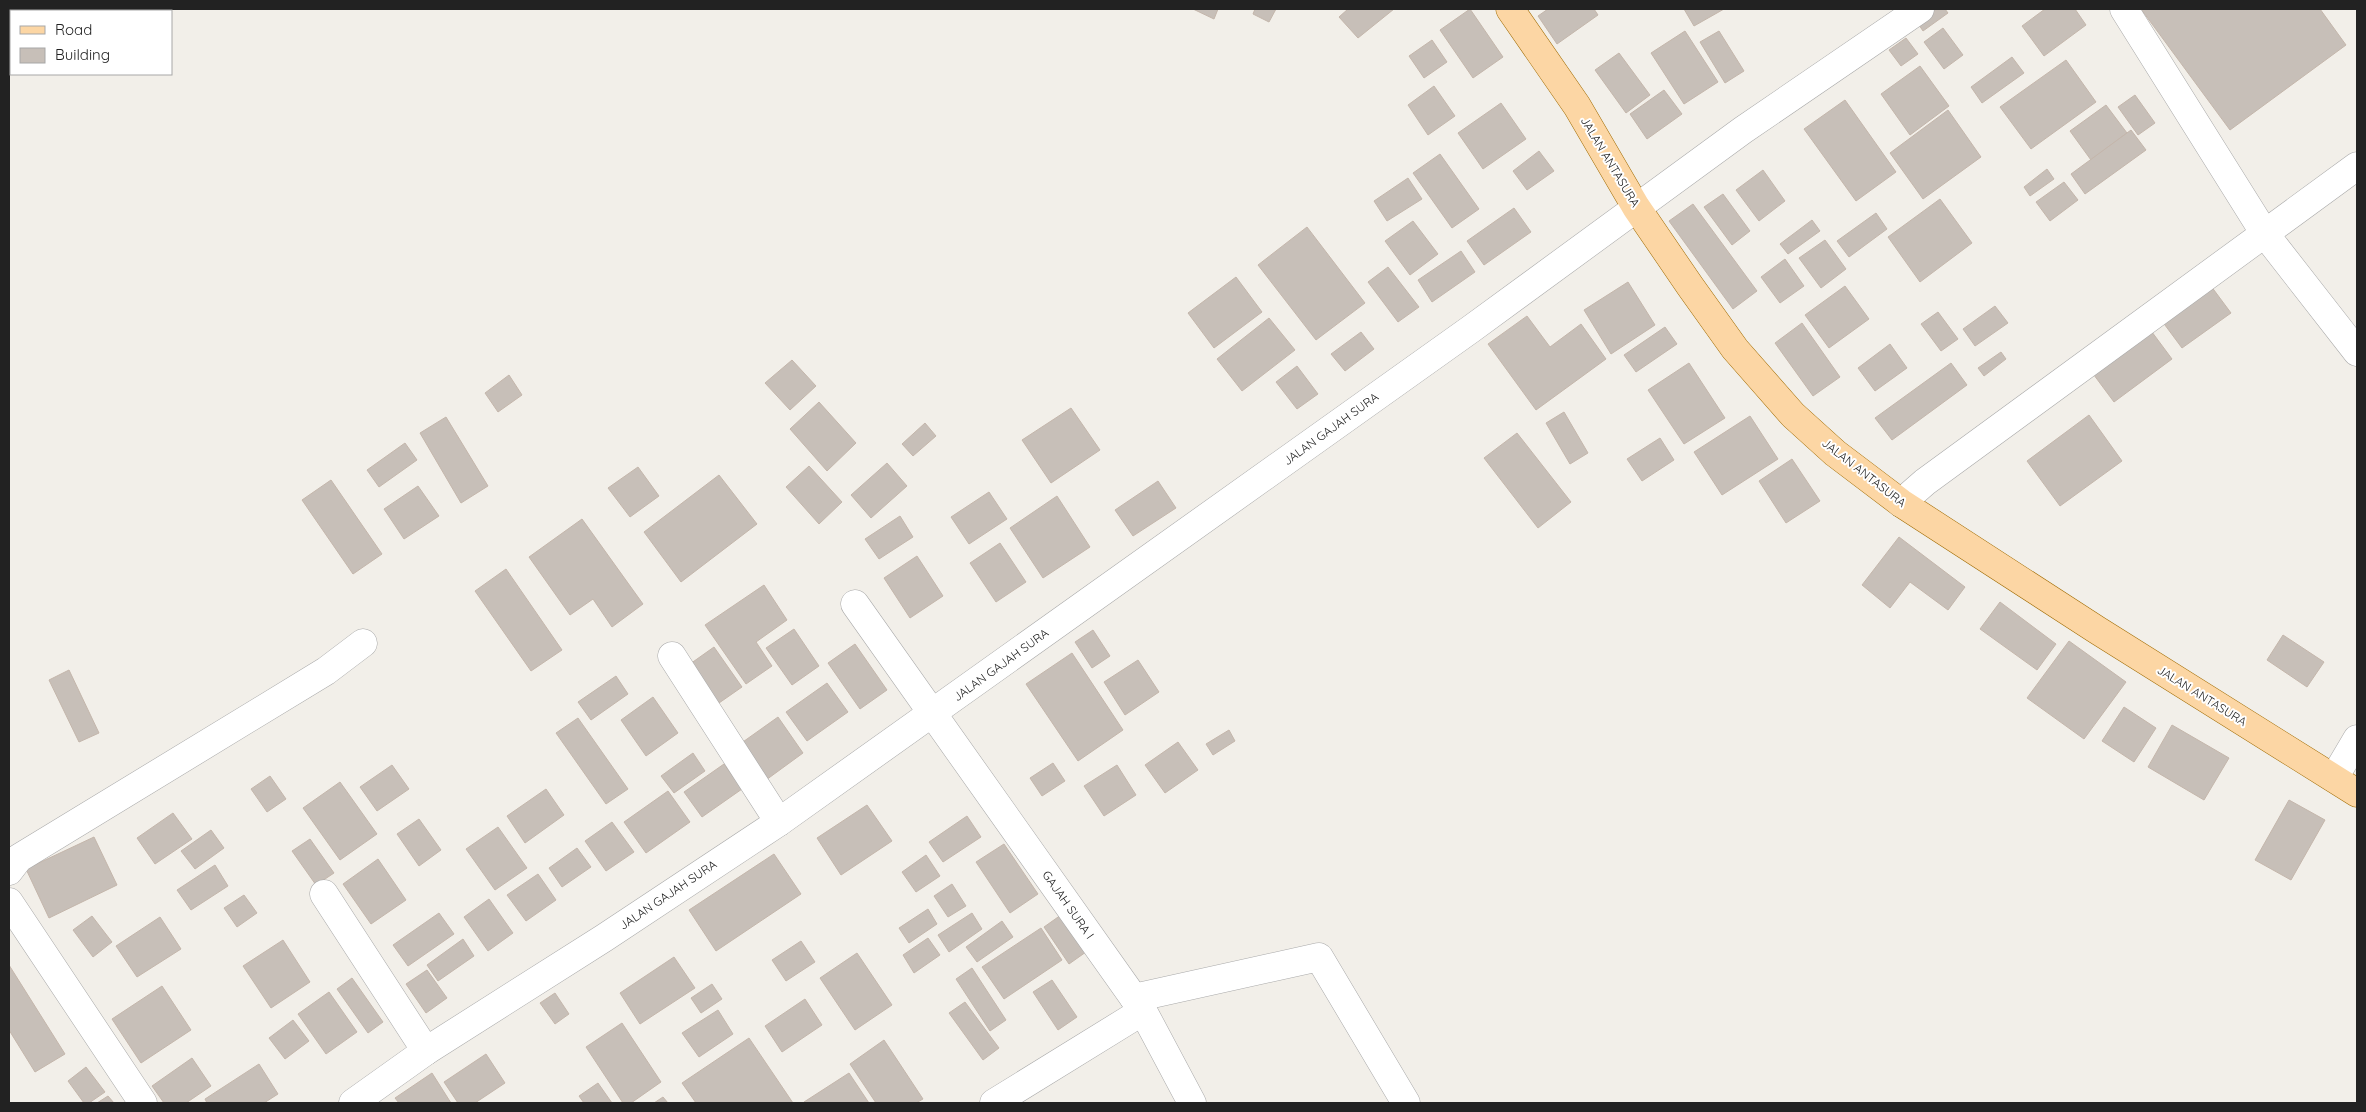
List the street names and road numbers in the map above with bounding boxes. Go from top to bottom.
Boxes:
street label: JALAN ANTASURA [1578,114,1643,210]
street label: JALAN GAJAH SURA [1280,389,1381,468]
street label: JALAN ANTASURA [1819,435,1910,510]
street label: JALAN GAJAH SURA [950,625,1051,704]
street label: JALAN ANTASURA [2155,662,2250,729]
street label: JALAN GAJAH SURA [616,856,719,933]
street label: GAJAH SURA I [1039,868,1097,942]

